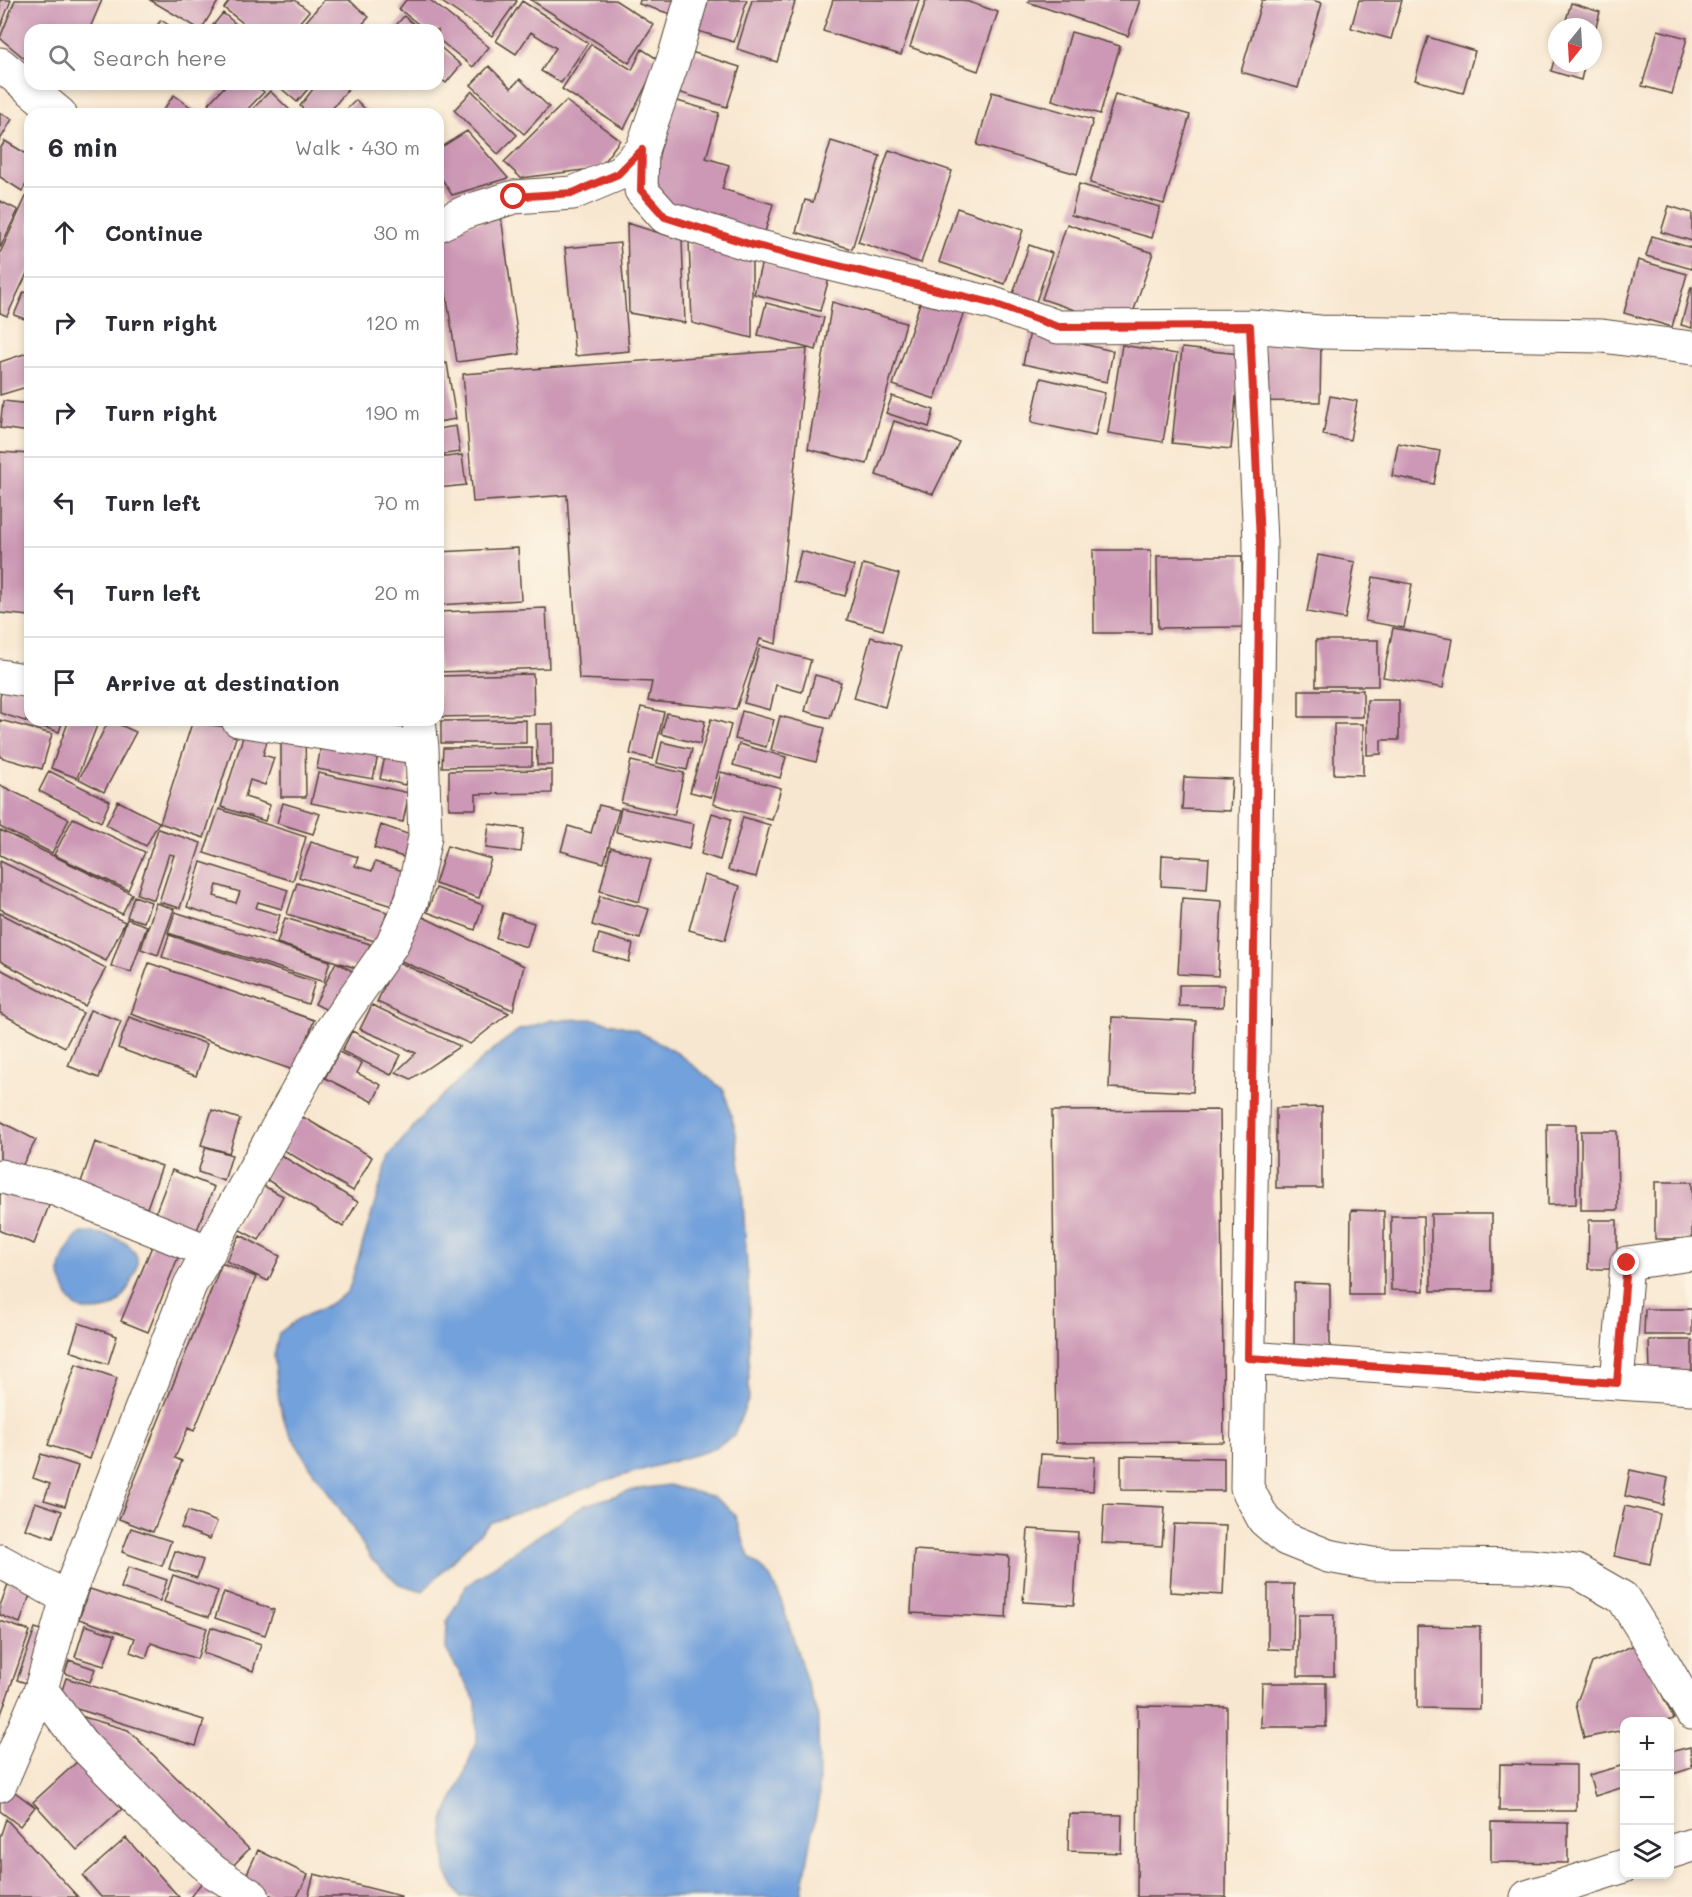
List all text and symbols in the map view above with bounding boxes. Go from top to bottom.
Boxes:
north arrow [1548,18,1602,72]
search box [24,24,444,90]
icon: search [45,41,78,74]
text: Search here [93,43,227,72]
text: 6 min [48,130,117,164]
text: Walk · 430 m [295,134,420,160]
route start [500,183,526,209]
icon: ahead [48,216,81,249]
text: Continue [105,218,203,247]
text: 30 m [374,219,420,245]
icon: right [48,306,81,339]
text: Turn right [105,308,217,337]
text: 120 m [365,309,420,335]
icon: right [48,396,81,429]
text: Turn right [105,398,217,427]
text: 190 m [365,399,420,425]
icon: left [48,486,81,519]
text: Turn left [105,488,201,517]
text: 70 m [374,489,420,515]
icon: left [48,576,81,609]
text: Turn left [105,578,201,607]
text: 20 m [374,579,420,605]
icon: arrive [48,666,81,699]
text: Arrive at destination [105,668,340,697]
route end [1613,1249,1639,1275]
map controls [1620,1717,1674,1879]
button: + [1620,1717,1674,1771]
button: − [1620,1771,1674,1825]
button: layers [1620,1825,1674,1879]

